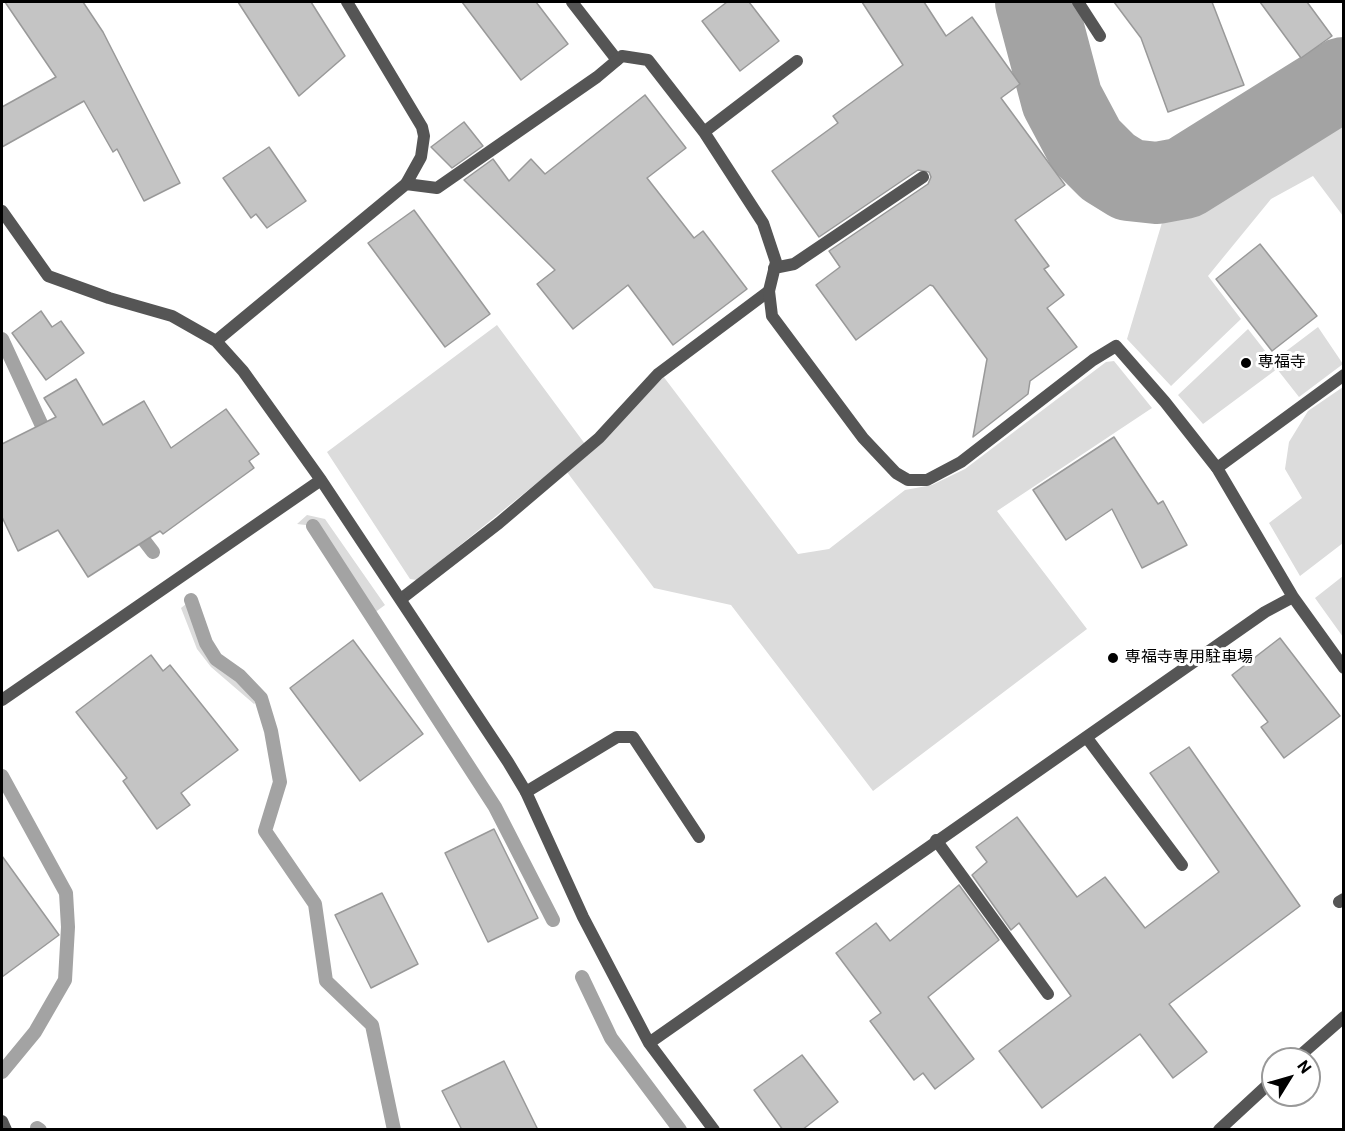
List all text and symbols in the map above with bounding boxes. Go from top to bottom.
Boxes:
place label: 専福寺 [1258,353,1306,373]
marker: 専福寺 [1239,356,1253,370]
place label: 専福寺専用駐車場 [1125,648,1253,668]
marker: 専福寺専用駐車場 [1106,651,1120,665]
north arrow [1261,1047,1321,1107]
text: N [1293,1057,1315,1077]

